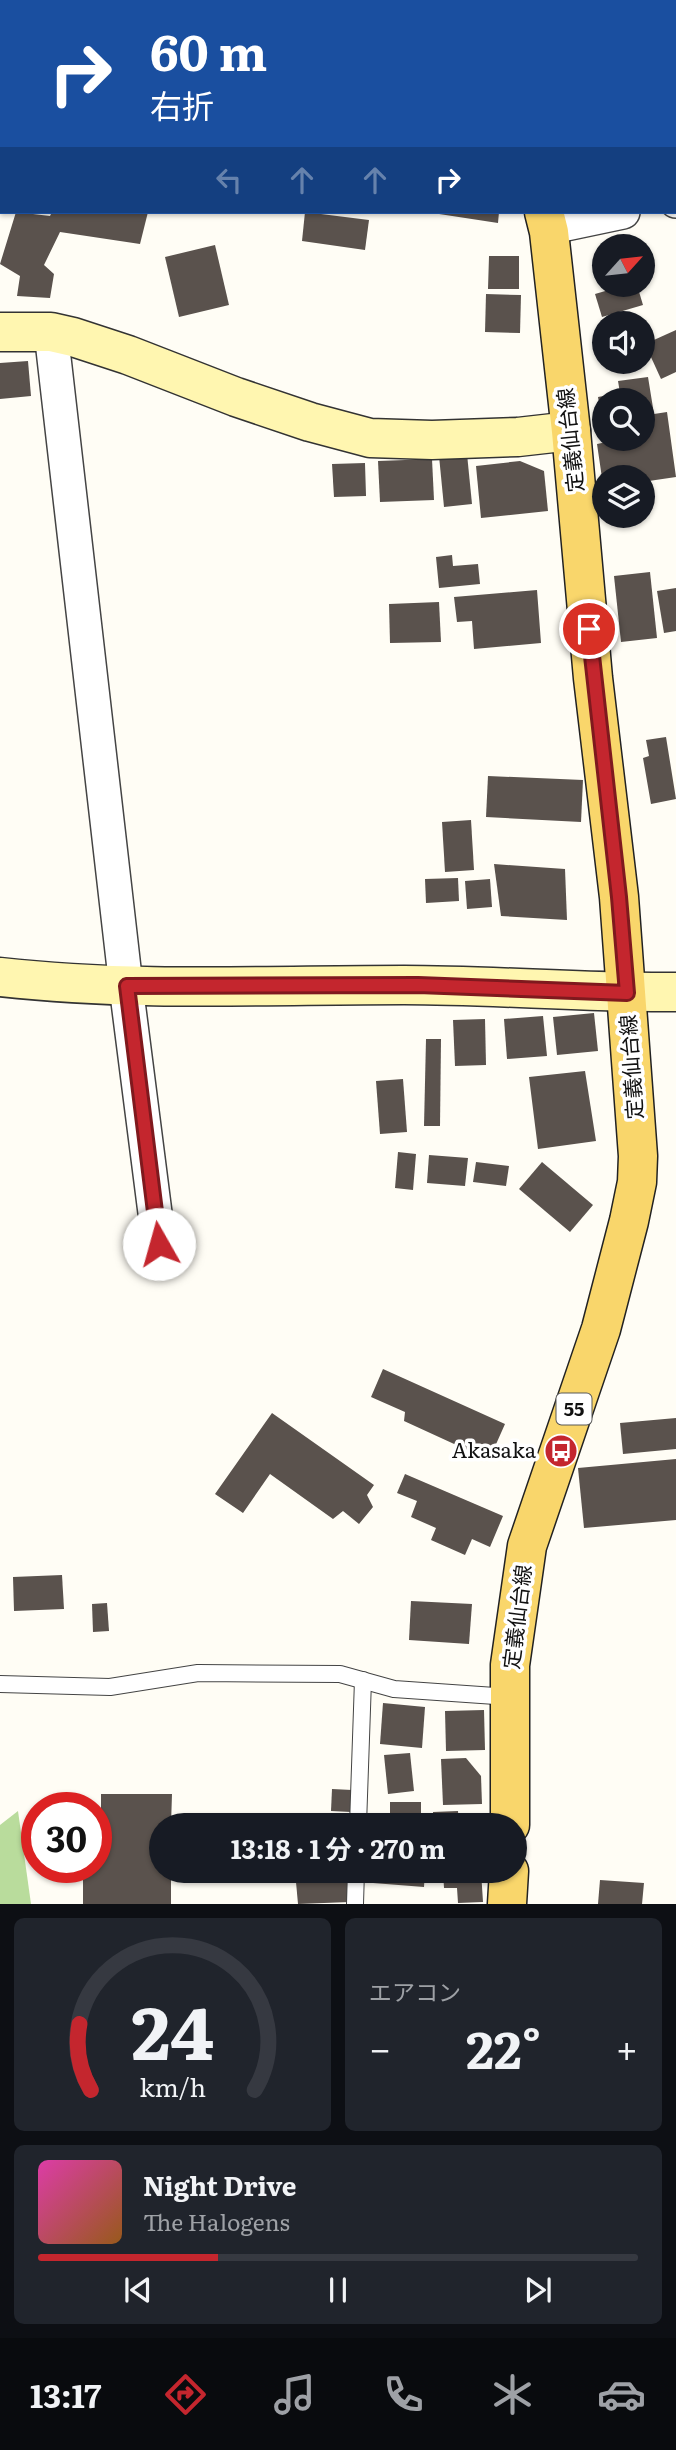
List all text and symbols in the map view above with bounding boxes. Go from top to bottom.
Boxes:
text: 60 m [150,13,267,86]
icon: right [35,28,126,119]
text: 右折 [150,80,214,128]
icon: left [210,161,248,199]
icon: ahead [283,161,321,199]
icon: ahead [356,161,394,199]
icon: right [429,161,467,199]
north arrow [592,234,654,298]
map controls [592,234,655,528]
button: sound [592,311,655,374]
street label: 定義仙台線 [548,386,589,494]
button: search [592,388,655,451]
button: layers [592,465,655,528]
pin [559,599,619,659]
icon: arrive [570,610,608,648]
street label: 定義仙台線 [610,1014,649,1121]
position arrow [122,1207,196,1281]
road number: 55 [556,1394,592,1424]
bus stop icon: Akasaka [542,1432,580,1470]
place label: Akasaka [452,1433,537,1464]
street label: 定義仙台線 [494,1563,537,1671]
speed limit sign: 30 [21,1792,112,1883]
text: 13:18 · 1 分 · 270 m [231,1828,445,1867]
text: エアコン [369,1974,461,2008]
text: 24 [131,1975,214,2083]
text: 22° [466,2008,541,2085]
text: − [369,2018,391,2075]
text: + [616,2018,638,2075]
text: km/h [139,2068,206,2105]
text: Night Drive [143,2165,297,2204]
text: The Halogens [143,2204,290,2238]
icon: previous [119,2271,157,2309]
icon: pause [319,2271,357,2309]
icon: next [519,2271,557,2309]
text: 13:17 [30,2370,101,2418]
icon: directions [161,2370,210,2419]
icon: music [270,2370,319,2419]
icon: phone [379,2370,428,2419]
icon: climate [488,2370,537,2419]
icon: car [597,2370,646,2419]

